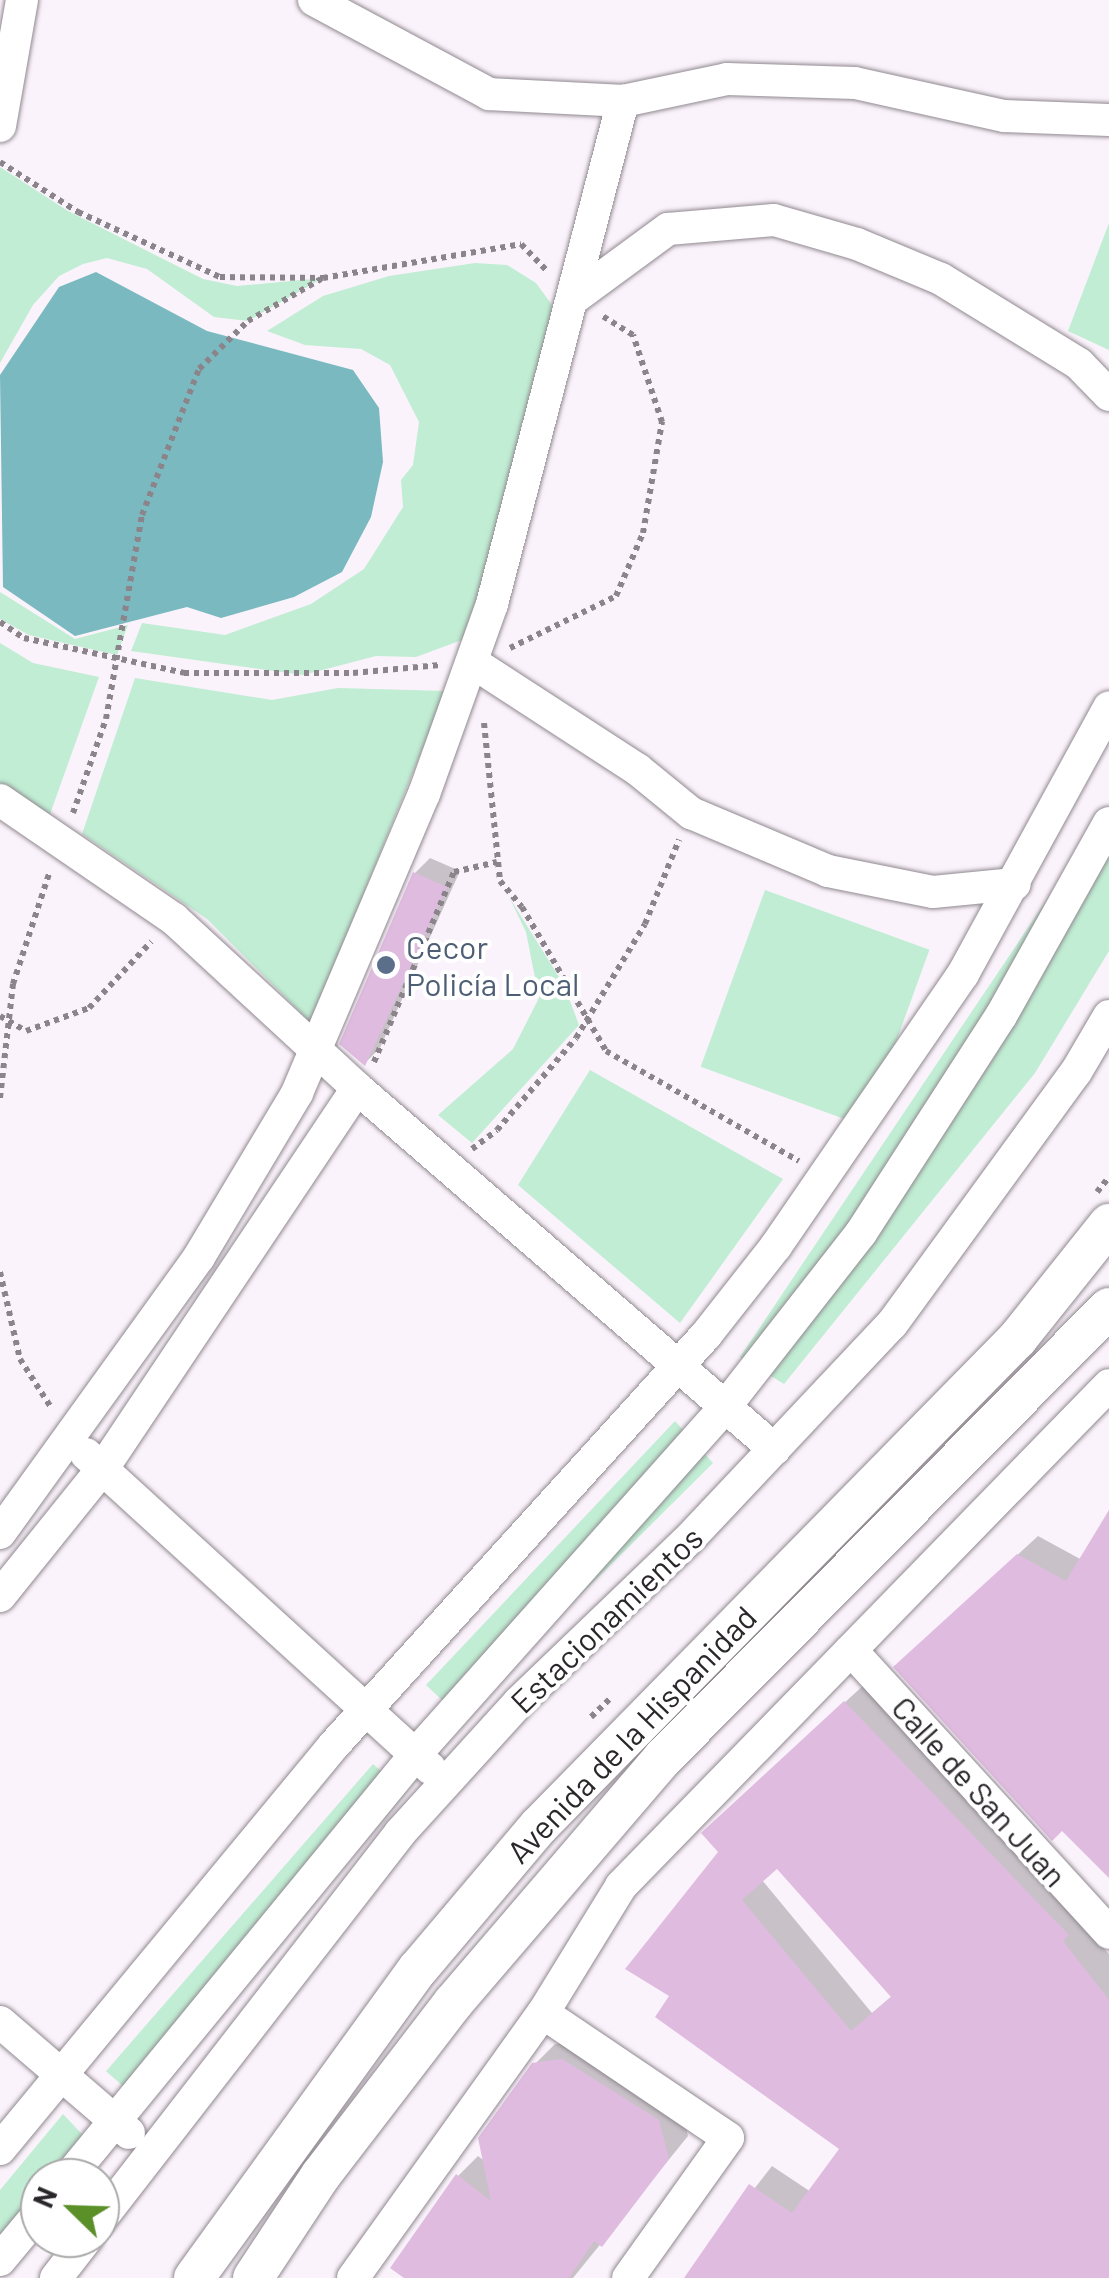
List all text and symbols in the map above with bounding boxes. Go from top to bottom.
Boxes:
place label: Cecor Policía Local [406,928,579,1003]
marker: Cecor Policía Local [375,954,397,976]
street label: Estacionamientos [502,1518,710,1720]
street label: Avenida de la Hispanidad [498,1598,764,1870]
street label: Calle de San Juan [885,1688,1075,1894]
north arrow [20,2158,120,2258]
text: N [25,2182,64,2212]

